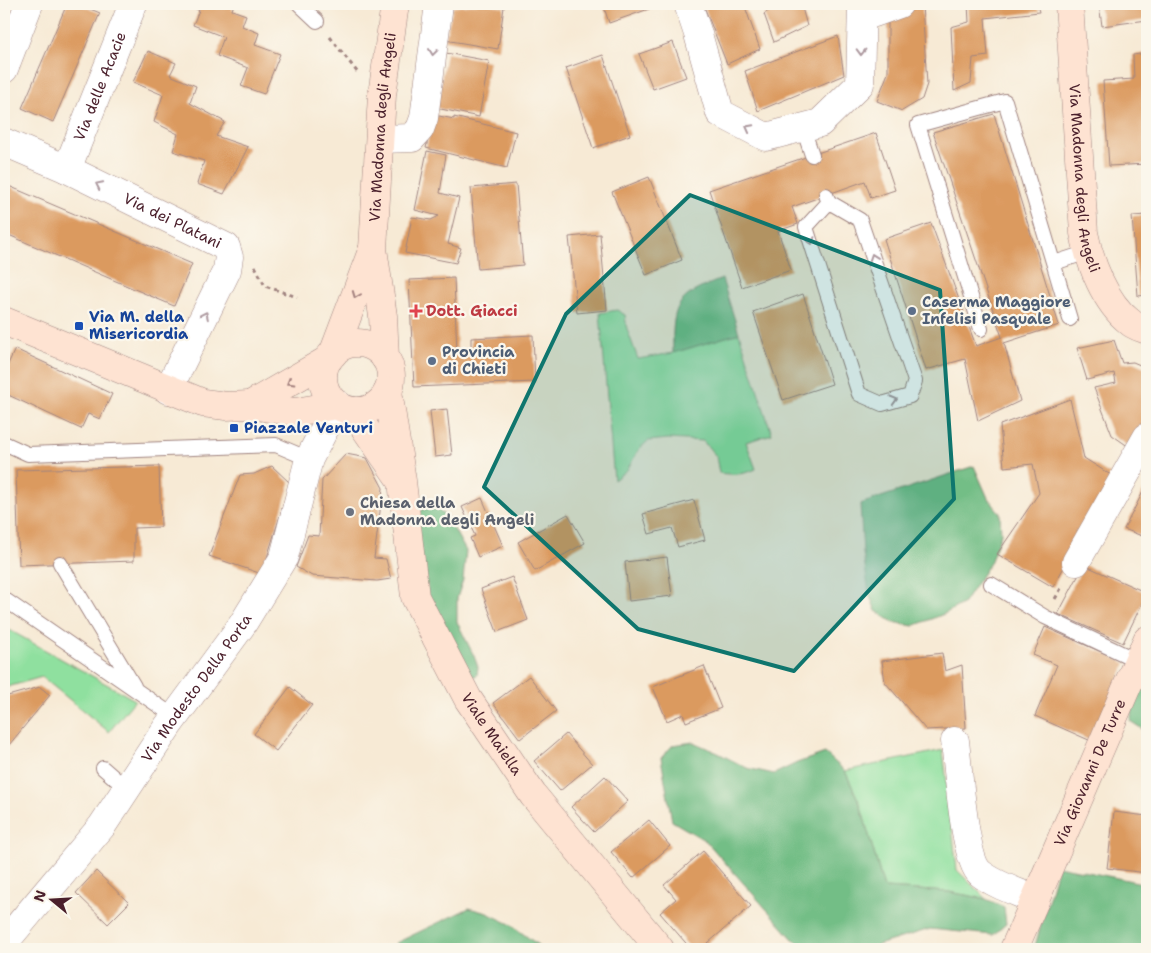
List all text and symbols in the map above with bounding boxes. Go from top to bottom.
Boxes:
street label: Via delle Acacie [69,29,131,144]
street label: Via Madonna degli Angeli [365,31,401,223]
one-way arrow [428,48,439,56]
one-way arrow [856,49,866,57]
street label: Via Madonna degli Angeli [1064,83,1105,276]
one-way arrow [746,125,755,135]
one-way arrow [95,181,104,191]
street label: Via dei Platani [120,188,225,253]
one-way arrow [805,237,815,245]
one-way arrow [869,253,879,262]
one-way arrow [352,290,362,299]
place label: Caserma Maggiore Infelisi Pasquale [922,292,1071,329]
place label: Dott. Giacci [426,301,518,321]
marker: Dott. Giacci [410,305,422,317]
marker: Caserma Maggiore Infelisi Pasquale [906,305,918,317]
place label: Via M. della Misericordia [89,307,189,344]
one-way arrow [199,311,209,320]
marker: Via M. della Misericordia [73,320,85,332]
place label: Provincia di Chieti [442,342,515,379]
marker: Provincia di Chieti [426,355,438,367]
one-way arrow [286,376,295,386]
one-way arrow [890,396,898,406]
place label: Piazzale Venturi [244,418,373,438]
marker: Piazzale Venturi [228,422,240,434]
place label: Chiesa della Madonna degli Angeli [360,493,534,530]
marker: Chiesa della Madonna degli Angeli [344,506,356,518]
street label: Via Modesto Della Porta [137,610,257,766]
street label: Viale Maiella [457,689,527,780]
street label: Via Giovanni De Turre [1049,696,1130,849]
north arrow [28,876,78,926]
text: N [29,888,50,904]

